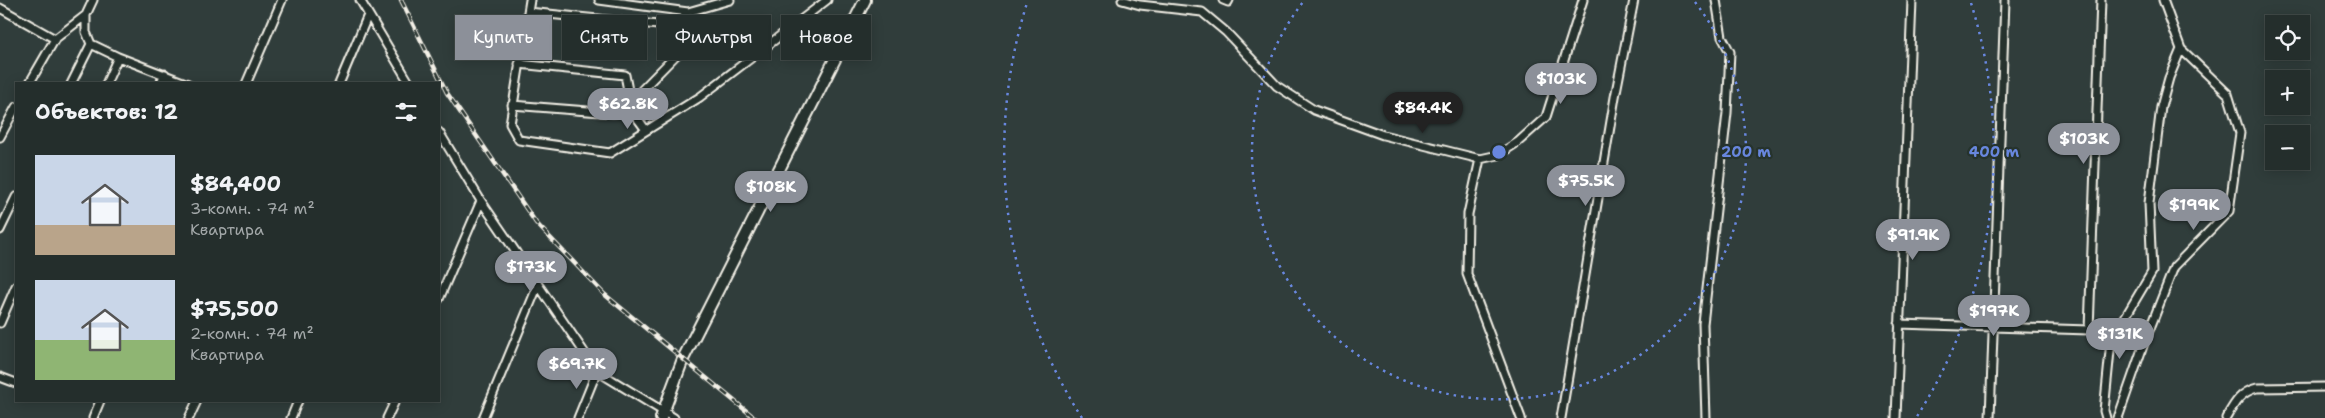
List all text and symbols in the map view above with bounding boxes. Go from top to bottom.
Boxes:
chip: Купить [455,15,552,60]
chip: Снять [562,15,647,60]
chip: Фильтры [657,15,771,60]
chip: Новое [781,15,871,60]
map controls [2265,15,2310,170]
button: locate [2265,15,2310,60]
pin: $103K [1526,62,1596,105]
text: $103K [1536,68,1586,89]
button: + [2265,70,2310,115]
pin: $62.8K [587,88,669,130]
pin: $84.4K [1382,92,1464,134]
text: $62.8K [598,93,658,114]
text: $84.4K [1394,97,1452,118]
text: Объектов: 12 [35,98,178,126]
icon: filters [392,98,420,126]
pin: $103K [2049,122,2119,165]
button: − [2265,125,2310,170]
text: $103K [2059,128,2109,149]
text: 200 m [1721,142,1771,162]
text: 400 m [1969,142,2019,162]
centre of rings [1490,143,1508,161]
pin: $75.5K [1545,164,1627,207]
text: $84,400 [190,170,281,198]
pin: $108K [736,170,806,213]
text: $75.5K [1558,170,1614,191]
icon: home [75,175,135,235]
text: $108K [746,176,796,197]
pin: $199K [2159,188,2229,231]
text: $199K [2169,194,2219,215]
text: 3-комн. · 74 m² [190,198,315,219]
pin: $91.9K [1872,218,1954,261]
text: Квартира [190,219,264,240]
text: $91.9K [1887,224,1939,245]
pin: $173K [496,250,566,293]
text: $173K [506,256,556,277]
pin: $197K [1959,294,2029,337]
text: $75,500 [190,295,279,323]
icon: home [75,300,135,360]
text: $197K [1969,300,2019,321]
pin: $131K [2085,318,2155,360]
text: 2-комн. · 74 m² [190,323,314,344]
text: $131K [2097,323,2143,344]
text: Квартира [190,344,264,365]
pin: $69.7K [536,348,618,390]
text: $69.7K [548,353,606,374]

